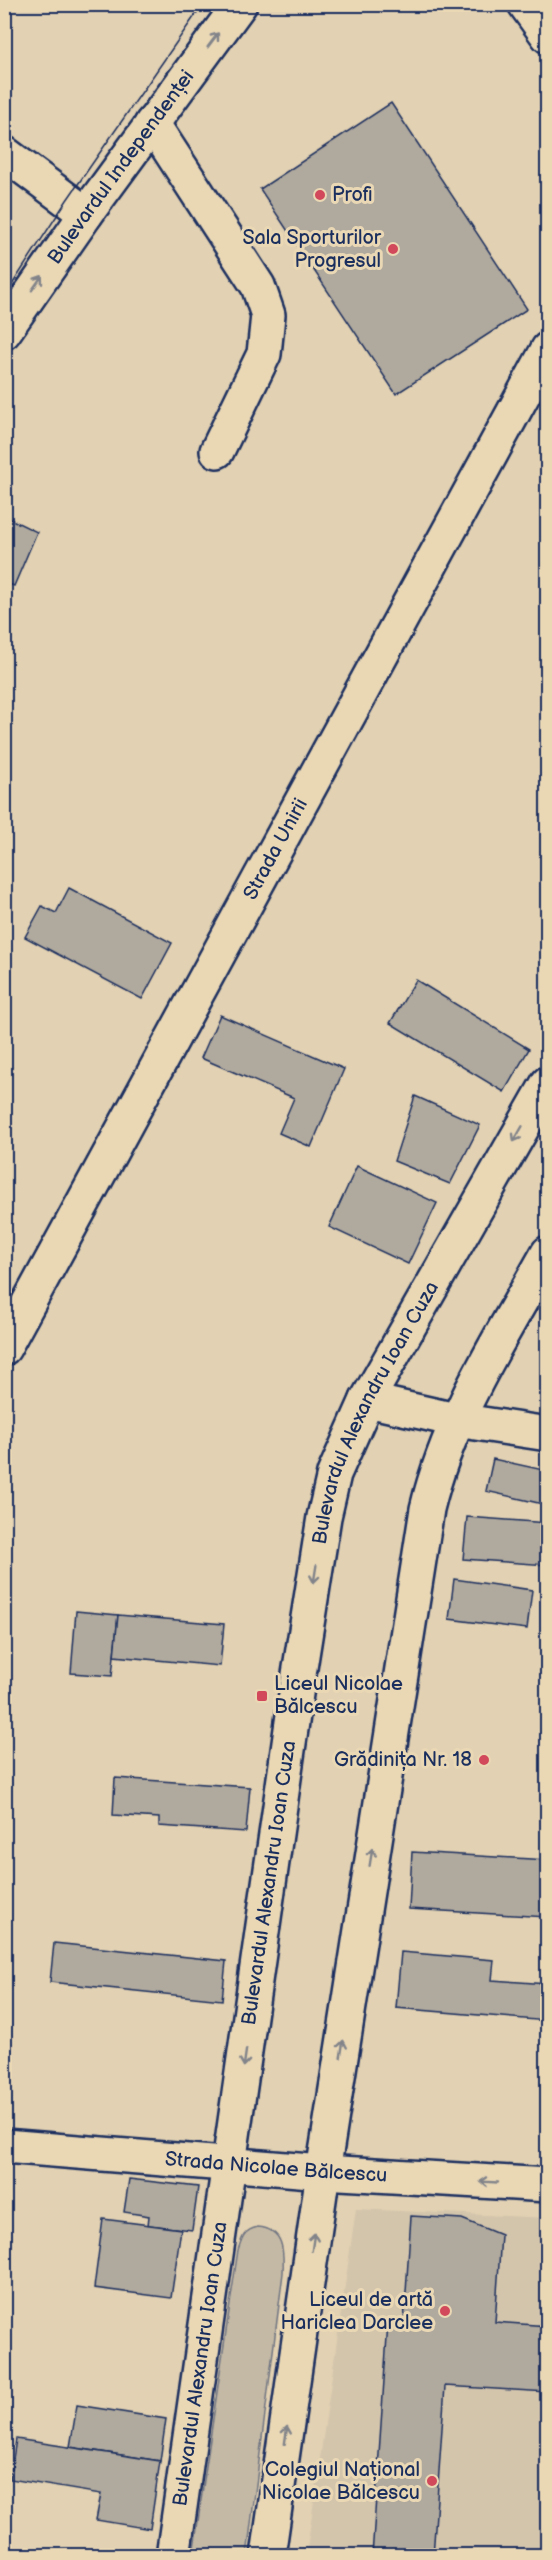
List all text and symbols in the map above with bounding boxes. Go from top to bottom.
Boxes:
one-way arrow [207,33,220,49]
street label: Bulevardul Independenței [43,66,199,269]
place label: Profi [332,183,372,207]
marker: Profi [313,188,327,202]
place label: Sala Sporturilor Progresul [242,226,382,273]
marker: Sala Sporturilor Progresul [386,242,400,256]
one-way arrow [31,276,43,292]
street label: Strada Unirii [238,794,313,904]
one-way arrow [512,1125,524,1142]
street label: Bulevardul Alexandru Ioan Cuza [308,1277,444,1546]
one-way arrow [309,1564,320,1583]
place label: Liceul Nicolae Bălcescu [274,1672,403,1719]
marker: Liceul Nicolae Bălcescu [255,1689,269,1703]
street label: Bulevardul Alexandru Ioan Cuza [237,1739,301,2027]
place label: Grădinița Nr. 18 [334,1748,472,1772]
marker: Grădinița Nr. 18 [477,1753,491,1767]
one-way arrow [366,1847,377,1867]
one-way arrow [336,2040,347,2060]
one-way arrow [240,2048,251,2068]
street label: Strada Nicolae Bălcescu [164,2147,388,2188]
one-way arrow [480,2176,500,2187]
street label: Bulevardul Alexandru Ioan Cuza [168,2220,233,2508]
one-way arrow [308,2233,319,2253]
place label: Liceul de artă Hariclea Darclee [281,2288,433,2335]
marker: Liceul de artă Hariclea Darclee [438,2304,452,2318]
one-way arrow [280,2426,291,2446]
place label: Colegiul Național Nicolae Bălcescu [262,2458,420,2505]
marker: Colegiul Național Nicolae Bălcescu [425,2474,439,2488]

